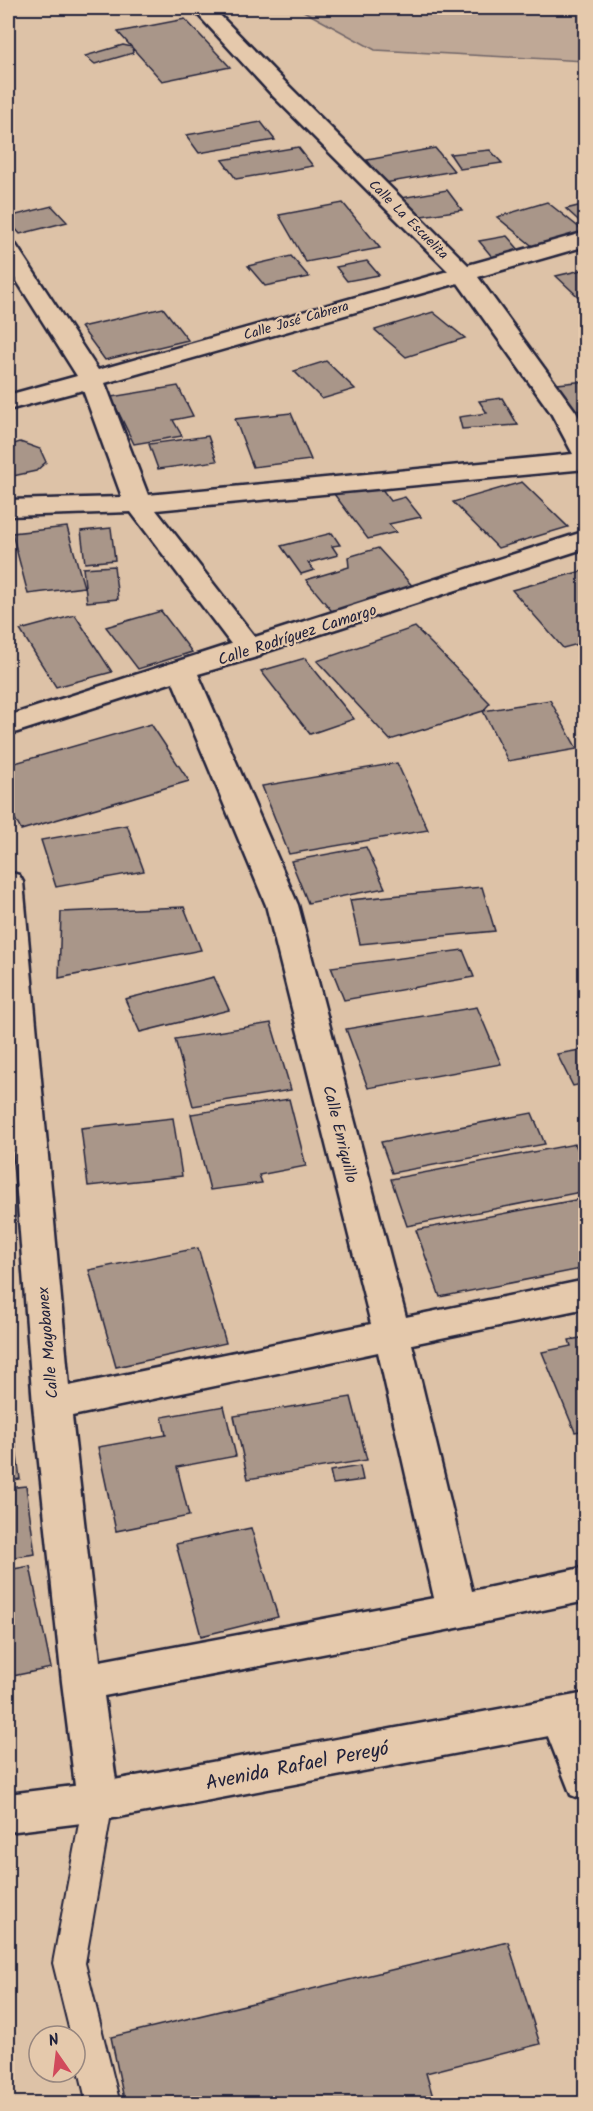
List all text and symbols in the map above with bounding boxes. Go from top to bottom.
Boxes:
street label: Calle La Escuelita [363,175,453,265]
street label: Calle José Cabrera [241,295,352,347]
street label: Calle Rodríguez Camargo [215,598,380,673]
street label: Calle Enriquillo [315,1083,364,1186]
street label: Calle Mayobanex [31,1285,66,1400]
street label: Avenida Rafael Pereyó [203,1733,393,1800]
north arrow [27,2024,87,2084]
text: N [46,2028,62,2054]

